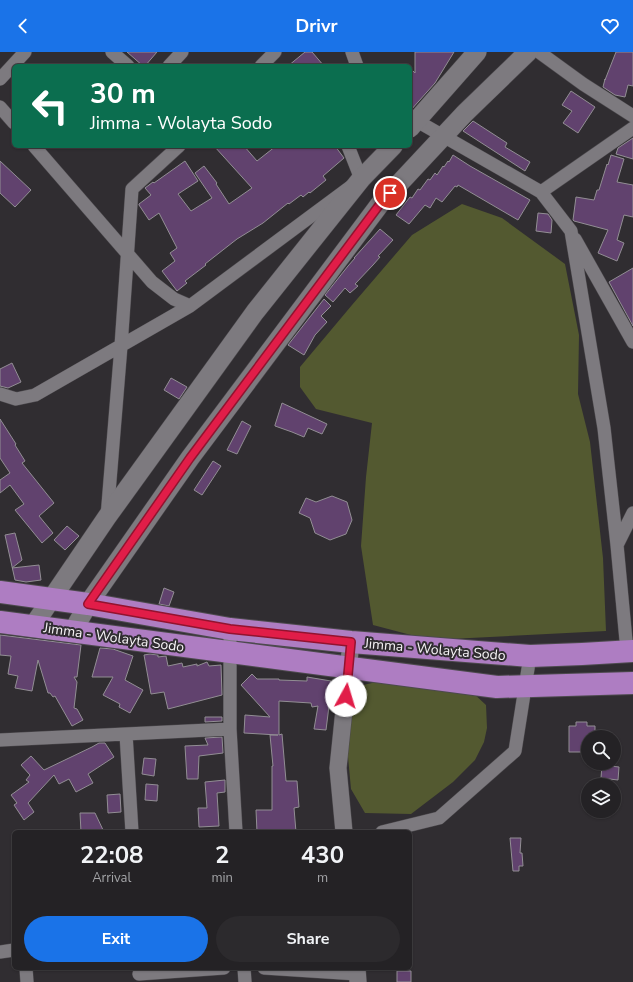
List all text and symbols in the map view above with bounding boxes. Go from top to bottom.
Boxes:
text: Drivr [296,14,337,38]
icon: back [12,15,34,37]
icon: heart [599,15,621,37]
text: 30 m [90,75,156,113]
icon: left [24,80,76,132]
text: Jimma - Wolayta Sodo [90,111,272,135]
pin [373,176,407,210]
icon: arrive [379,182,401,204]
street label: Jimma - Wolayta Sodo [41,618,186,657]
street label: Jimma - Wolayta Sodo [363,634,507,665]
position arrow [325,675,367,717]
map controls [581,730,621,818]
button: search [581,730,621,770]
button: layers [581,778,621,818]
text: 22:08 [80,839,143,871]
text: 2 [215,839,229,871]
text: 430 [301,839,344,871]
text: Arrival [92,869,131,887]
text: min [211,869,233,887]
text: m [317,869,328,887]
button: Exit [24,916,208,962]
button: Share [216,916,400,962]

